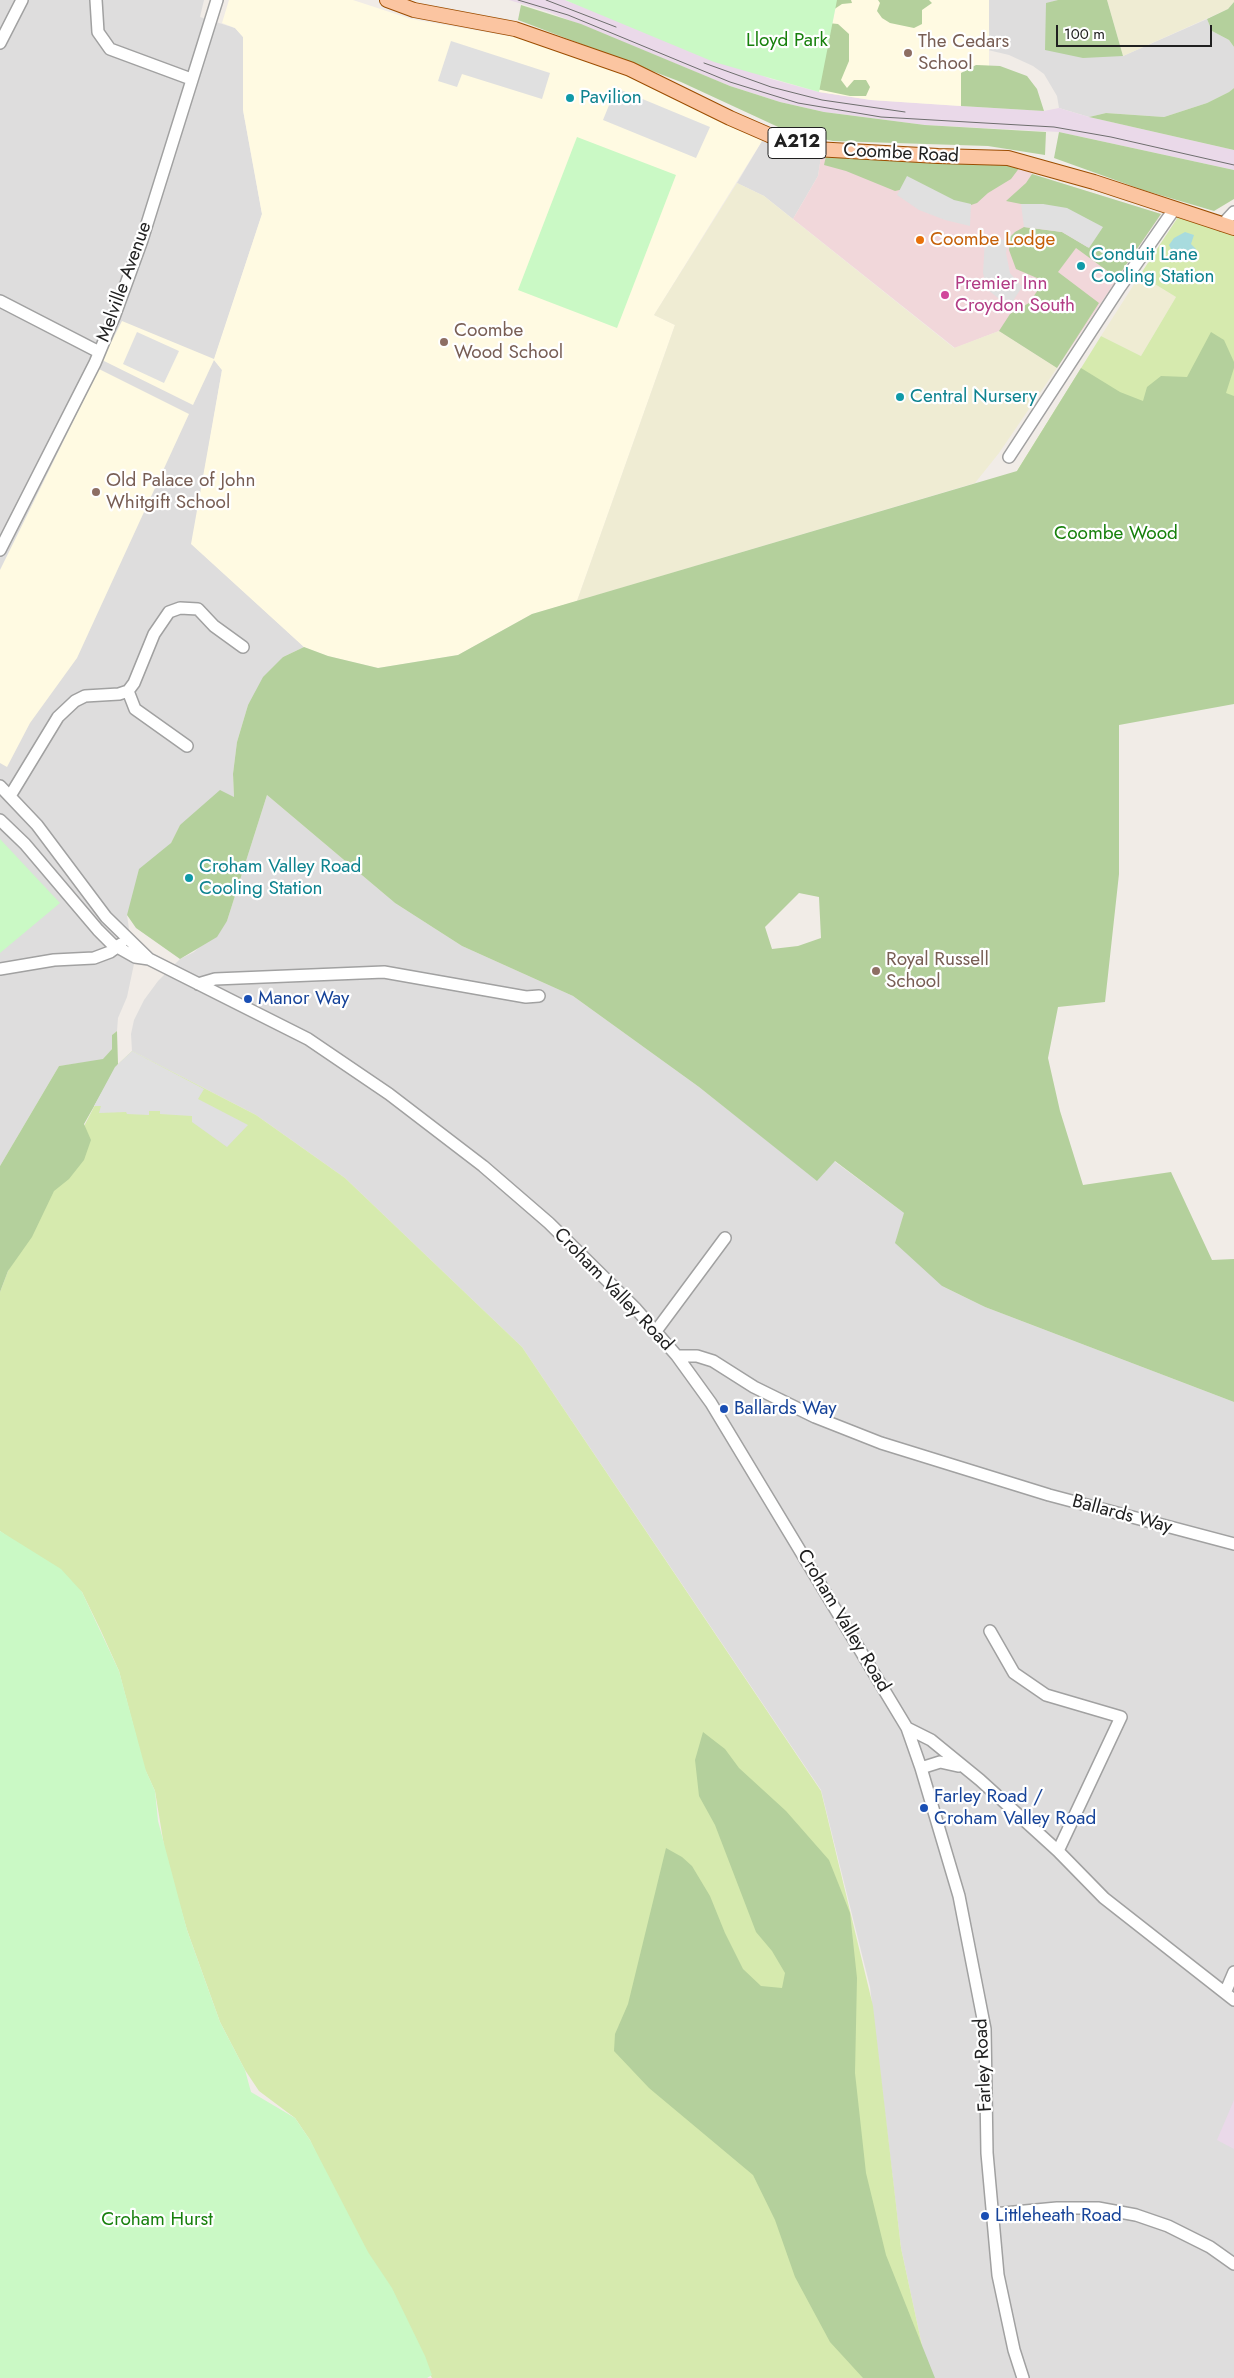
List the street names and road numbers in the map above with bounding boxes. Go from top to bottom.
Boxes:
road number: A212 [768,128,826,158]
street label: Coombe Road [843,140,959,168]
street label: Melville Avenue [93,219,157,345]
street label: Croham Valley Road [548,1224,678,1356]
street label: Ballards Way [1069,1491,1175,1539]
street label: Croham Valley Road [791,1546,895,1696]
street label: Farley Road [970,2018,998,2112]

